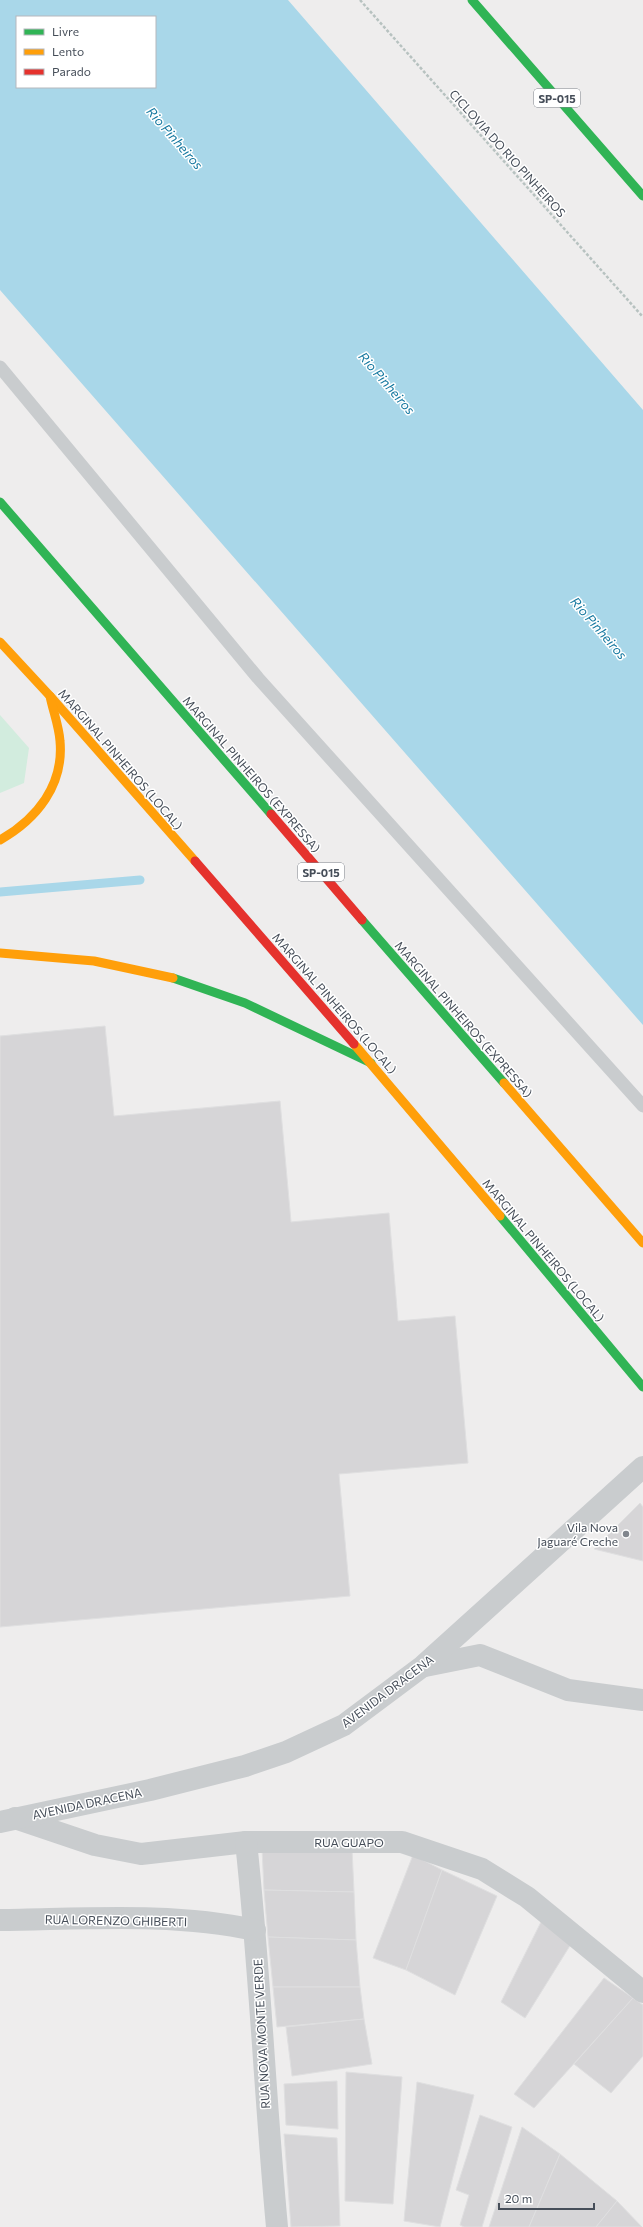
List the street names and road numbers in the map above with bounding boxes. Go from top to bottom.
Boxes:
street label: CICLOVIA DO RIO PINHEIROS [447,86,569,220]
road number: SP-015 [534,89,580,107]
street label: MARGINAL PINHEIROS (LOCAL) [56,686,186,832]
street label: MARGINAL PINHEIROS (EXPRESSA) [180,693,324,855]
road number: SP-015 [298,863,344,881]
street label: MARGINAL PINHEIROS (LOCAL) [270,930,400,1076]
street label: MARGINAL PINHEIROS (EXPRESSA) [392,938,536,1100]
street label: MARGINAL PINHEIROS (LOCAL) [480,1176,608,1324]
street label: AVENIDA DRACENA [338,1652,436,1730]
street label: AVENIDA DRACENA [31,1785,143,1821]
street label: RUA GUAPO [314,1835,384,1849]
street label: RUA LORENZO GHIBERTI [45,1912,187,1928]
street label: RUA NOVA MONTE VERDE [250,1959,272,2109]

